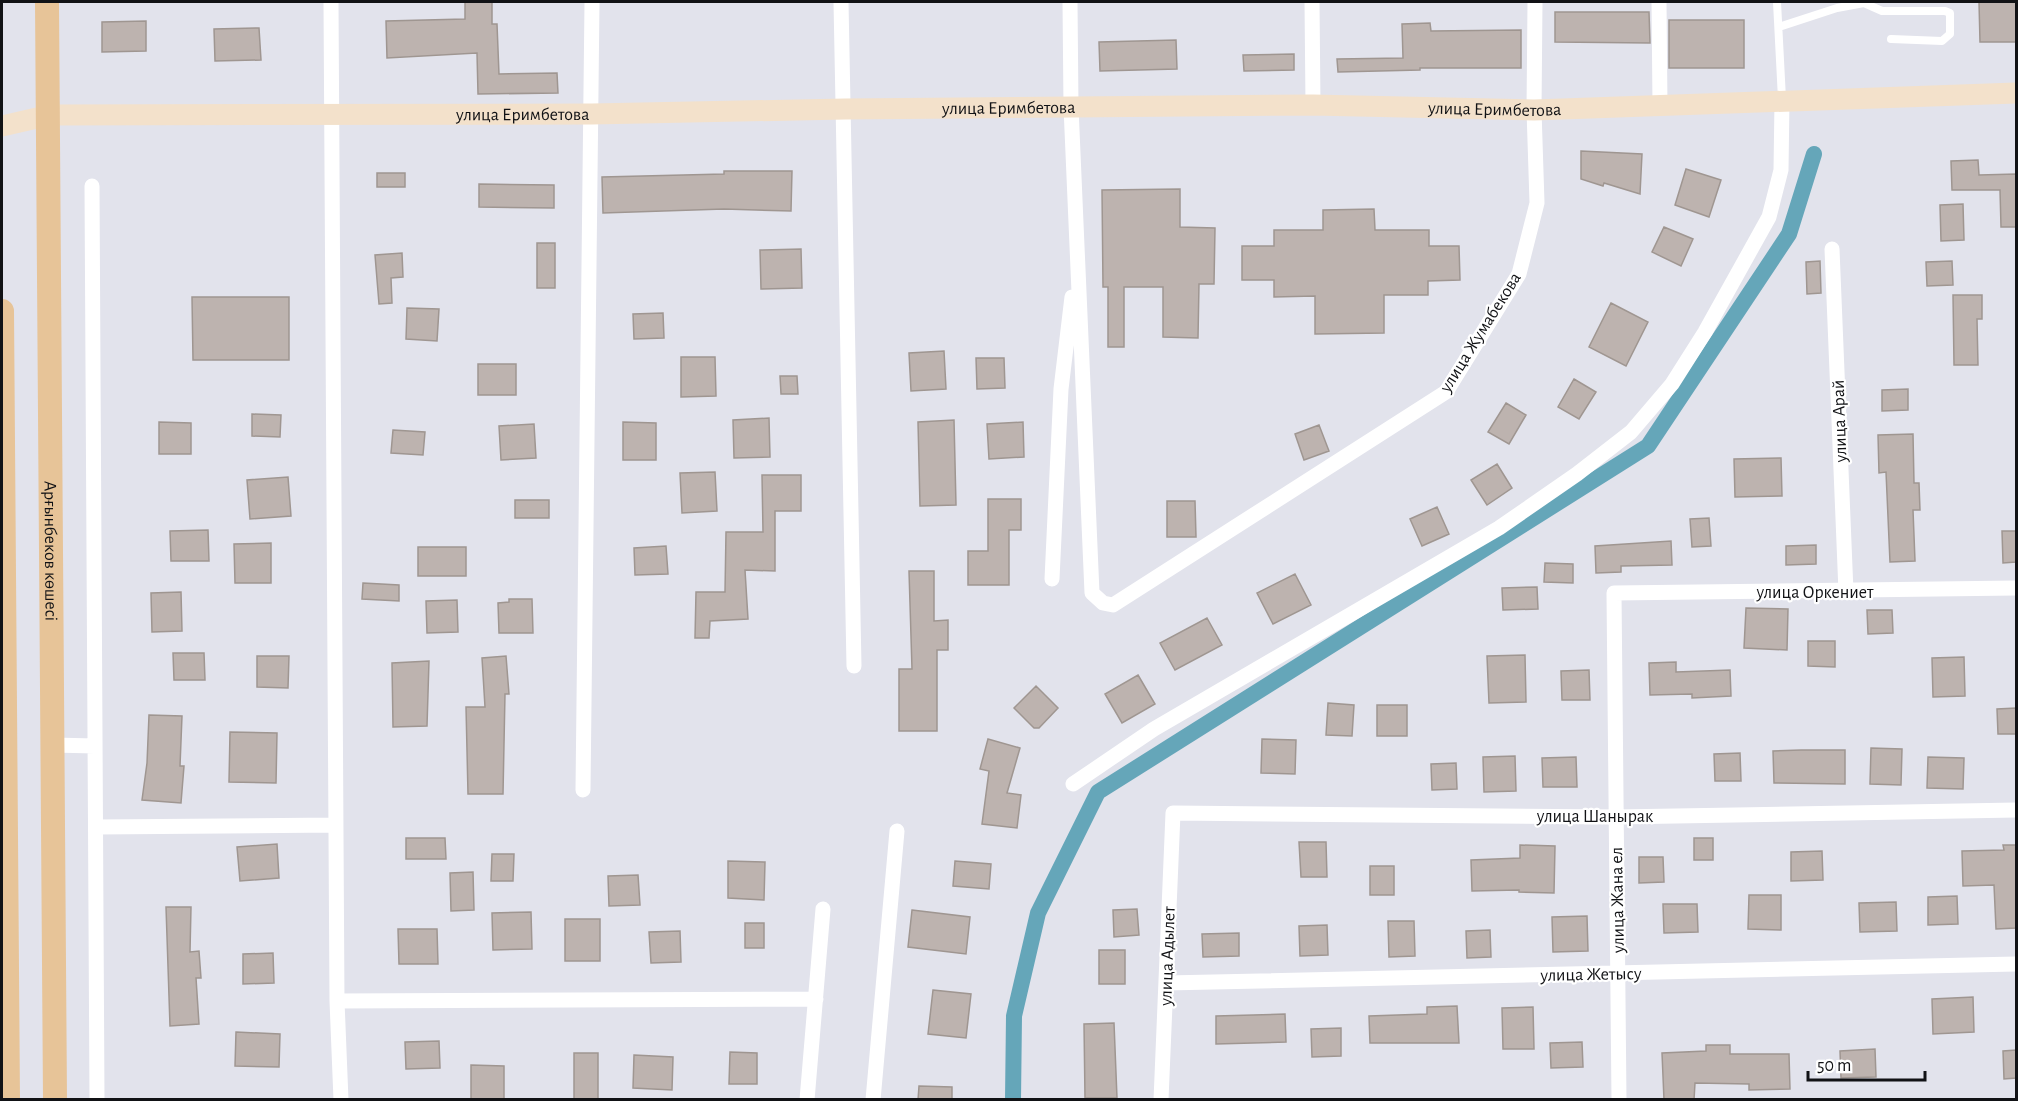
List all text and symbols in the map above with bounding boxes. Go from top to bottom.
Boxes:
street label: улица Еримбетова [941,98,1075,118]
street label: улица Еримбетова [1427,100,1562,120]
street label: улица Еримбетова [455,105,589,124]
street label: улица Жумабекова [1435,269,1525,396]
street label: улица Арай [1830,379,1850,464]
street label: Арғынбеков көшесі [40,481,60,621]
street label: улица Оркениет [1756,584,1874,602]
street label: улица Шанырак [1536,808,1654,826]
street label: улица Жана ел [1608,847,1628,954]
street label: улица Адылет [1157,905,1179,1007]
street label: улица Жетысу [1539,965,1642,985]
scale bar [1808,1044,1925,1082]
text: 50 m [1817,1057,1851,1075]

